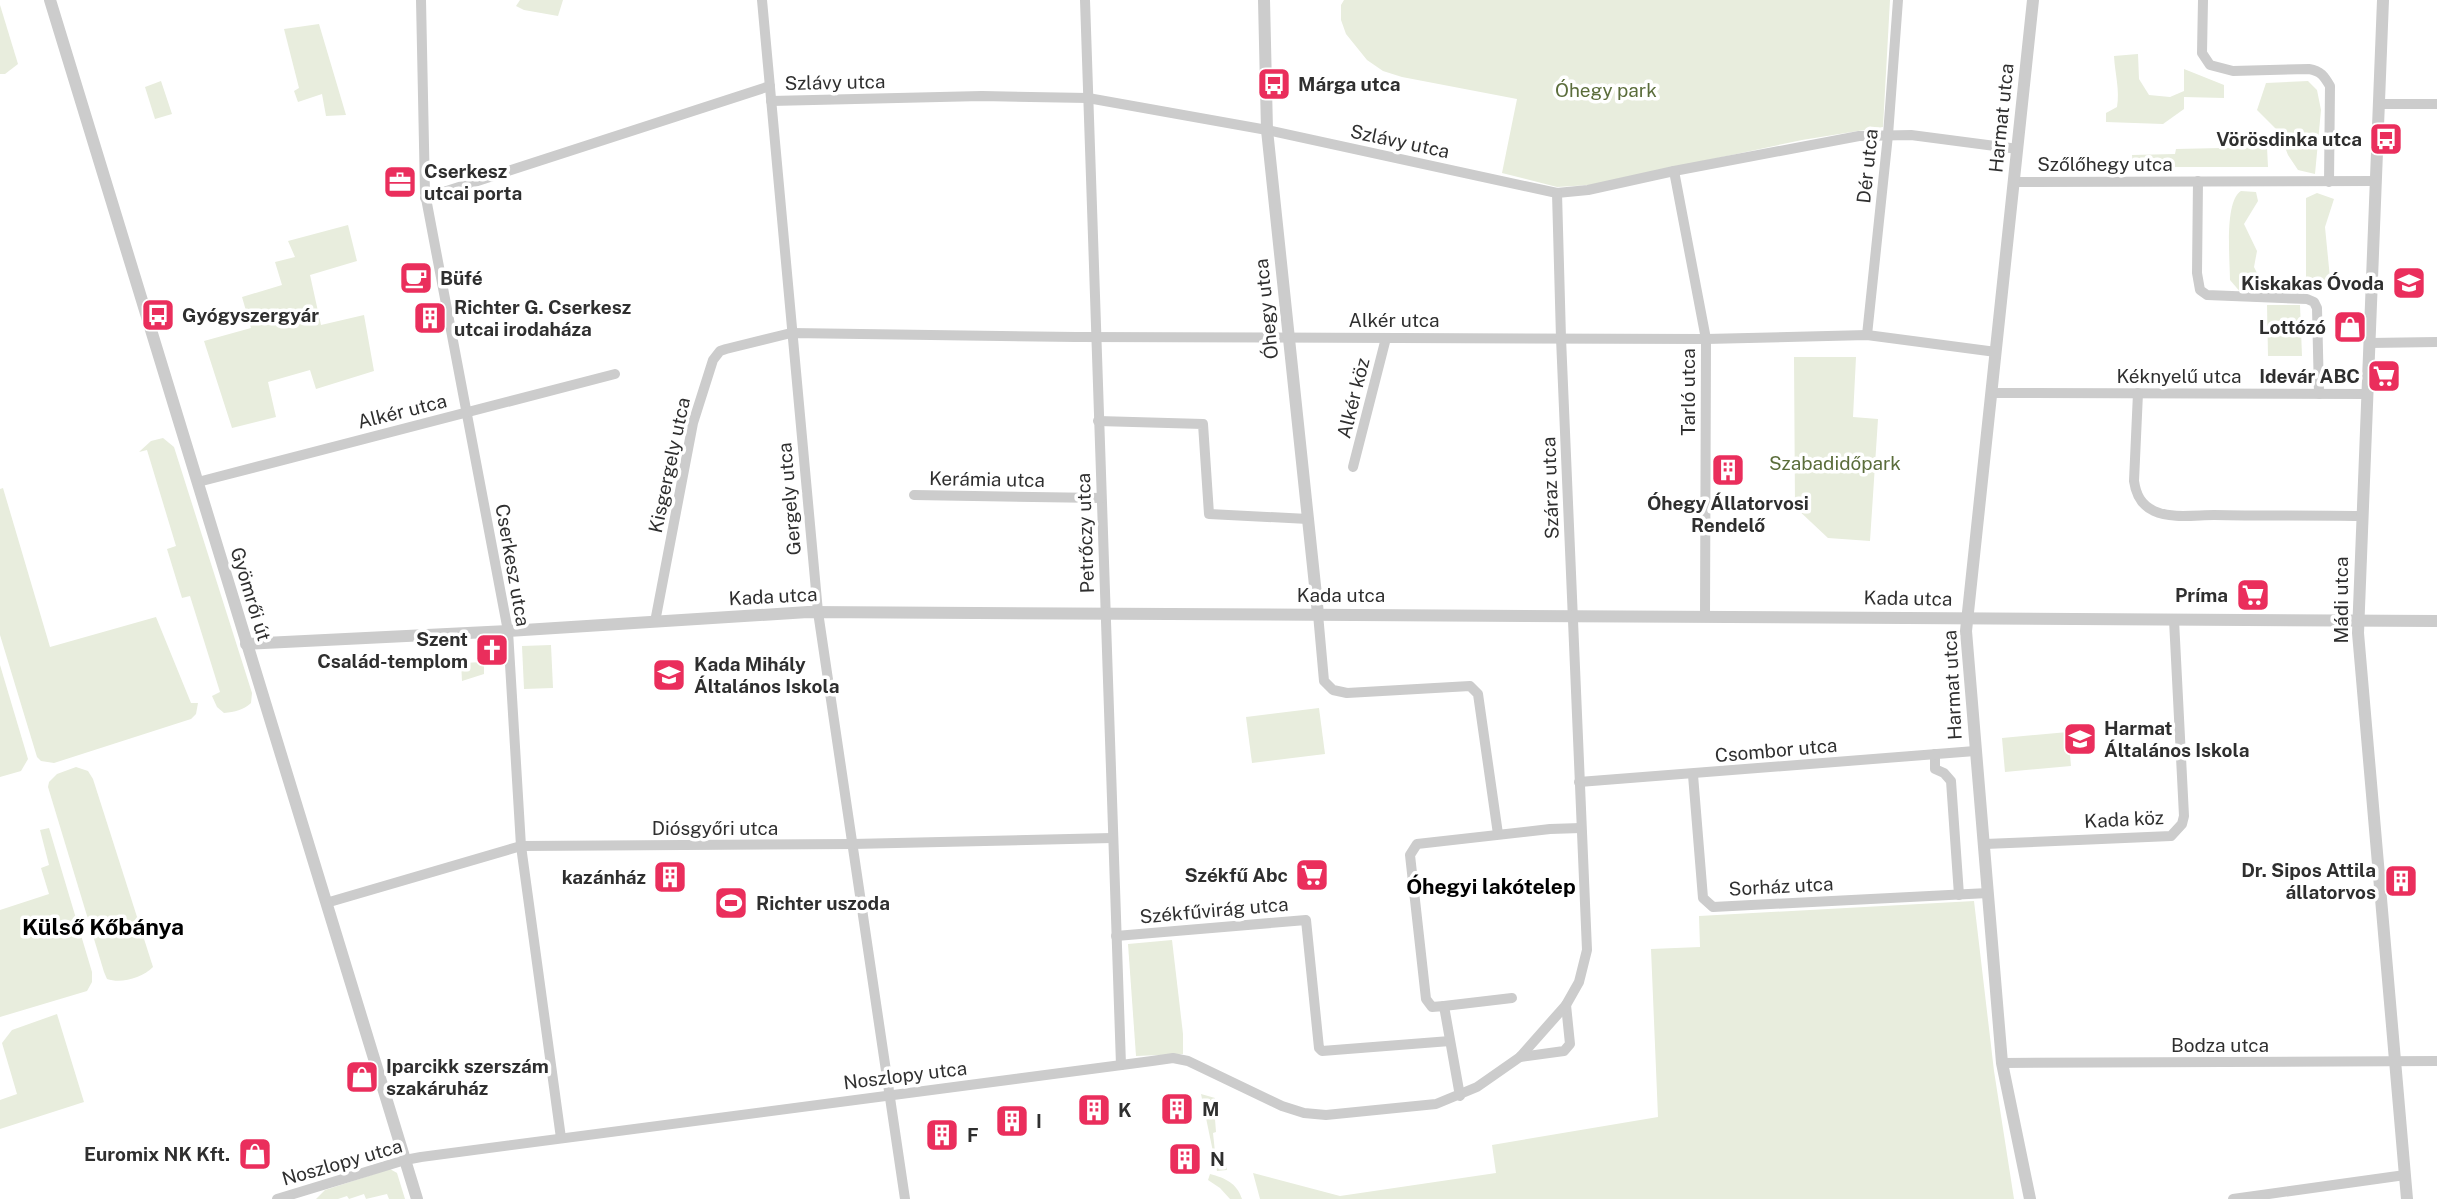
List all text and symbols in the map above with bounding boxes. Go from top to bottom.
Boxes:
street label: Harmat utca [1984,62,2018,174]
bus stop icon: Márga utca [1255,65,1293,103]
street label: Szlávy utca [784,70,886,94]
place label: Márga utca [1298,73,1401,95]
park label: Óhegy park [1555,79,1657,101]
street label: Szlávy utca [1348,120,1452,162]
bus stop icon: Vörösdinka utca [2367,120,2405,158]
street label: Dér utca [1852,128,1882,204]
place label: Vörösdinka utca [2216,128,2362,150]
street label: Szőlőhegy utca [2037,153,2173,175]
place label: Cserkesz utcai porta [424,160,522,204]
office icon: Cserkesz utcai porta [381,163,419,201]
street label: Óhegy utca [1250,258,1282,360]
cafe icon: Büfé [397,259,435,297]
school or university icon: Kiskakas Óvoda [2390,264,2428,302]
place label: Büfé [440,267,483,289]
place label: Kiskakas Óvoda [2241,272,2384,294]
bus stop icon: Gyógyszergyár [139,296,177,334]
place label: Richter G. Cserkesz utcai irodaháza [454,296,631,340]
building icon: Richter G. Cserkesz utcai irodaháza [411,299,449,337]
place label: Gyógyszergyár [182,304,319,326]
shop icon: Lottózó [2331,308,2369,346]
street label: Alkér utca [1348,309,1440,331]
place label: Lottózó [2259,316,2326,338]
street label: Tarló utca [1677,348,1699,436]
street label: Alkér köz [1332,356,1374,440]
supermarket icon: Idevár ABC [2365,357,2403,395]
street label: Kéknyelű utca [2116,365,2242,387]
place label: Idevár ABC [2259,365,2360,387]
street label: Alkér utca [355,389,449,433]
street label: Kisgergely utca [644,395,694,535]
street label: Száraz utca [1537,436,1563,540]
street label: Gergely utca [773,442,805,556]
building icon: Óhegy Állatorvosi Rendelő [1709,451,1747,489]
park label: Szabadidőpark [1769,452,1901,474]
street label: Kerámia utca [929,467,1045,491]
street label: Petrőczy utca [1072,472,1098,594]
place label: Óhegy Állatorvosi Rendelő [1647,492,1809,536]
street label: Cserkesz utca [491,502,535,628]
street label: Gyömrői út [226,544,276,644]
street label: Mádi utca [2330,557,2352,643]
supermarket icon: Príma [2234,576,2272,614]
street label: Kada utca [728,583,818,609]
street label: Kada utca [1297,584,1385,606]
place label: Príma [2175,584,2228,606]
street label: Kada utca [1863,586,1953,610]
place label: Szent Család-templom [317,628,468,672]
street label: Harmat utca [1938,630,1966,740]
church icon: Szent Család-templom [473,631,511,669]
place label: Kada Mihály Általános Iskola [694,653,839,697]
school or university icon: Kada Mihály Általános Iskola [650,656,688,694]
place label: Harmat Általános Iskola [2104,717,2249,761]
school or university icon: Harmat Általános Iskola [2061,720,2099,758]
street label: Csombor utca [1714,734,1838,766]
street label: Kada köz [2084,806,2164,832]
street label: Diósgyőri utca [652,817,778,839]
supermarket icon: Székfű Abc [1293,856,1331,894]
building icon: kazánház [651,858,689,896]
place label: Dr. Sipos Attila állatorvos [2241,859,2376,903]
building icon: Dr. Sipos Attila állatorvos [2382,862,2420,900]
place label: Székfű Abc [1185,864,1288,886]
place label: kazánház [562,866,646,888]
street label: Sorház utca [1728,872,1834,900]
district label: Óhegyi lakótelep [1406,874,1576,899]
sports icon: Richter uszoda [712,884,750,922]
place label: Richter uszoda [756,892,890,914]
street label: Székfűvirág utca [1139,893,1289,927]
district label: Külső Kőbánya [22,913,184,940]
street label: Bodza utca [2171,1034,2269,1056]
place label: Iparcikk szerszám szakáruház [386,1055,549,1099]
street label: Noszlopy utca [842,1057,968,1093]
shop icon: Iparcikk szerszám szakáruház [343,1058,381,1096]
building icon: M [1158,1090,1196,1128]
building icon: K [1075,1091,1113,1129]
place label: M [1202,1098,1219,1120]
place label: K [1118,1099,1132,1121]
building icon: I [993,1102,1031,1140]
place label: I [1036,1110,1042,1132]
building icon: F [923,1116,961,1154]
place label: F [967,1124,979,1146]
street label: Noszlopy utca [279,1134,405,1190]
shop icon: Euromix NK Kft. [236,1135,274,1173]
building icon: N [1166,1140,1204,1178]
place label: Euromix NK Kft. [84,1143,230,1165]
place label: N [1210,1148,1225,1170]

